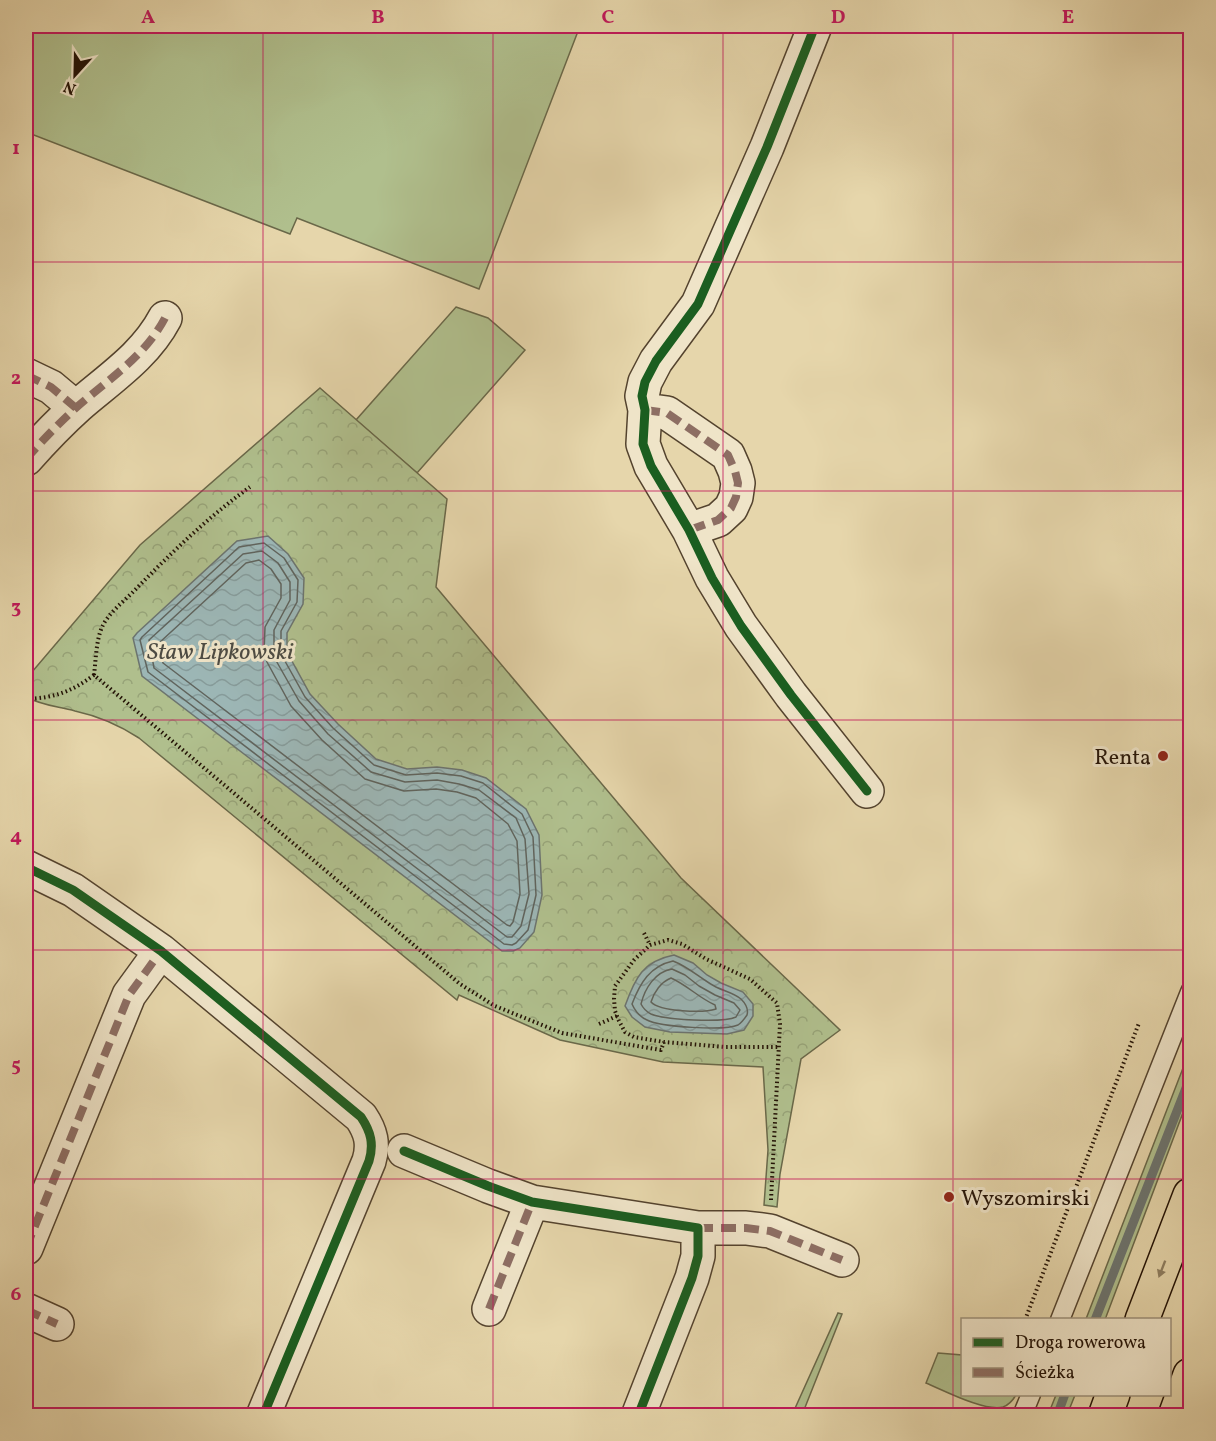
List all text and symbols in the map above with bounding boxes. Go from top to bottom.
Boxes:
text: A [141,4,155,32]
text: B [371,4,385,32]
text: C [602,4,615,32]
text: D [831,4,845,32]
text: E [1062,4,1074,32]
north arrow [45,45,105,105]
text: N [60,75,80,99]
text: 1 [12,135,20,163]
text: 2 [11,365,21,393]
text: 3 [11,594,21,622]
water label: Staw Lipkowski [147,636,294,670]
place label: Renta [1094,743,1151,774]
marker: Renta [1156,749,1170,763]
text: 4 [10,823,22,851]
text: 5 [11,1052,21,1080]
place label: Wyszomirski [961,1184,1090,1215]
marker: Wyszomirski [942,1190,956,1204]
one-way arrow [1157,1260,1166,1278]
text: 6 [11,1281,22,1309]
legend [961,1318,1171,1396]
text: Droga rowerowa [1015,1331,1146,1356]
text: Ścieżka [1015,1361,1075,1386]

